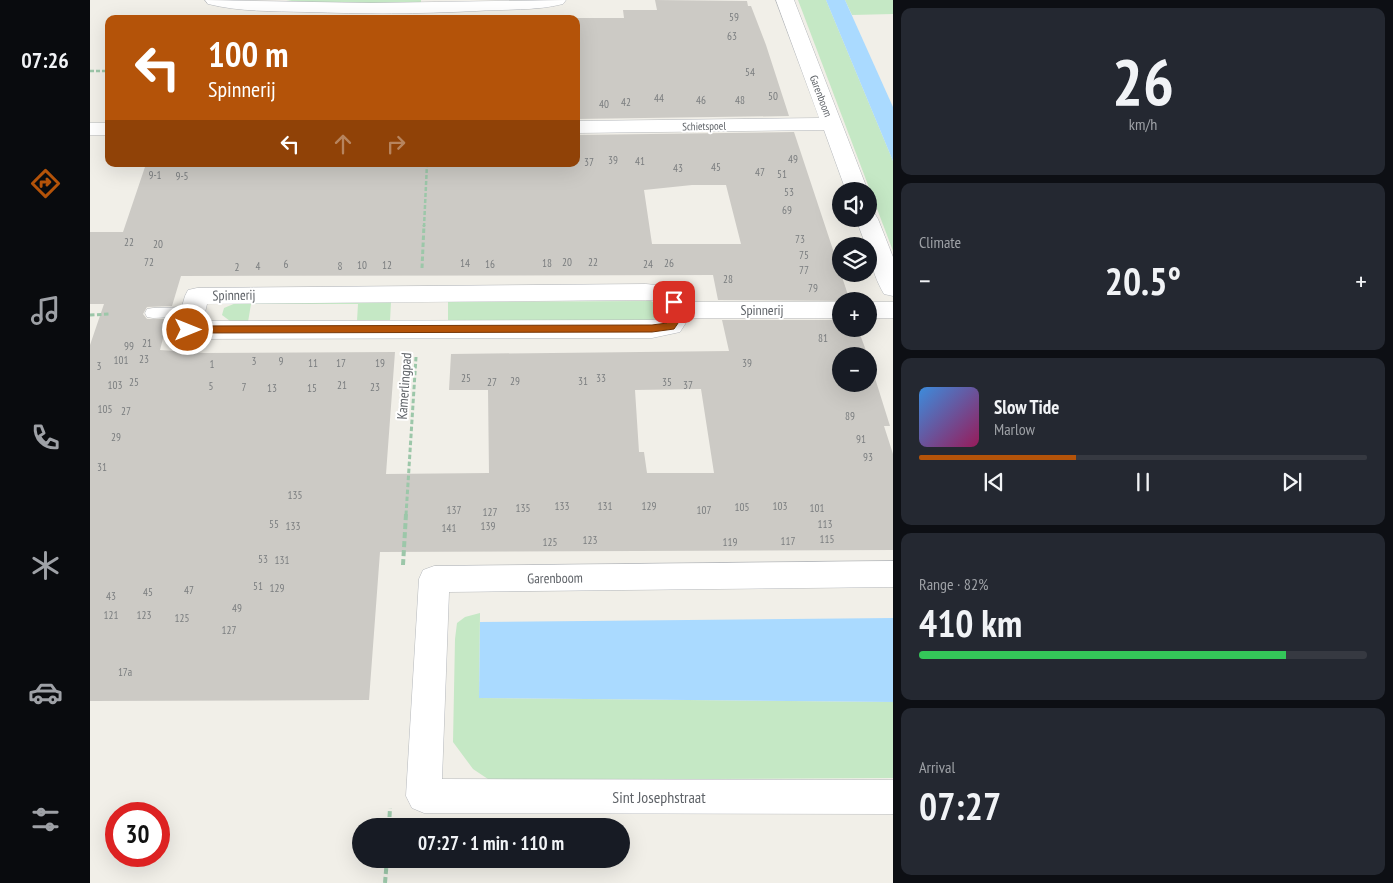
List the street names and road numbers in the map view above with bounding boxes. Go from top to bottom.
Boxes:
street label: Garenboom [807,73,835,119]
street label: Schietspoel [682,119,726,133]
street label: Spinnerij [212,286,256,304]
street label: Spinnerij [740,301,784,319]
street label: Kamerlingpad [393,352,415,420]
street label: Garenboom [527,569,583,587]
street label: Sint Josephstraat [612,787,706,807]

